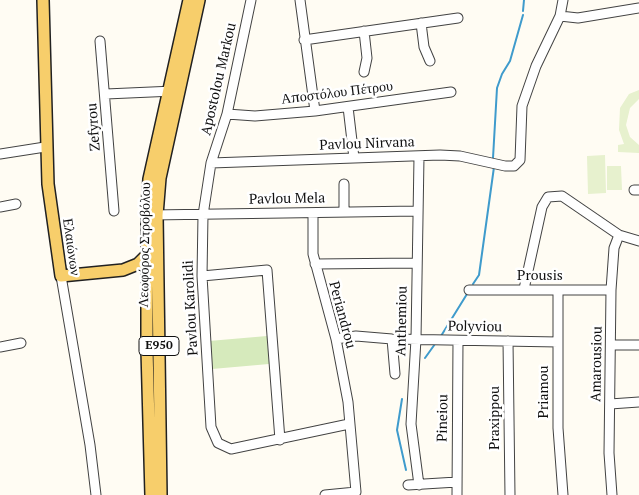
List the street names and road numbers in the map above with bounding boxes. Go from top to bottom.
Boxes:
street label: Apostolou Markou [198,21,240,137]
street label: Αποστόλου Πέτρου [280,78,394,108]
street label: Zefyrou [84,102,104,152]
street label: Pavlou Nirvana [319,134,415,154]
street label: Λεωφόρος Στροβόλου [136,182,154,308]
street label: Pavlou Mela [249,190,325,208]
street label: Ελαιώνων [59,217,83,277]
street label: Pavlou Karolidi [180,260,202,356]
street label: Prousis [517,268,563,284]
street label: Periandrou [325,280,359,350]
street label: Anthemiou [393,286,411,356]
street label: Polyviou [448,318,502,336]
street label: Amarousiou [588,326,606,402]
road number: E950 [139,336,179,356]
street label: Priamou [536,366,552,418]
street label: Praxippou [487,386,503,450]
street label: Pineiou [434,394,452,442]

